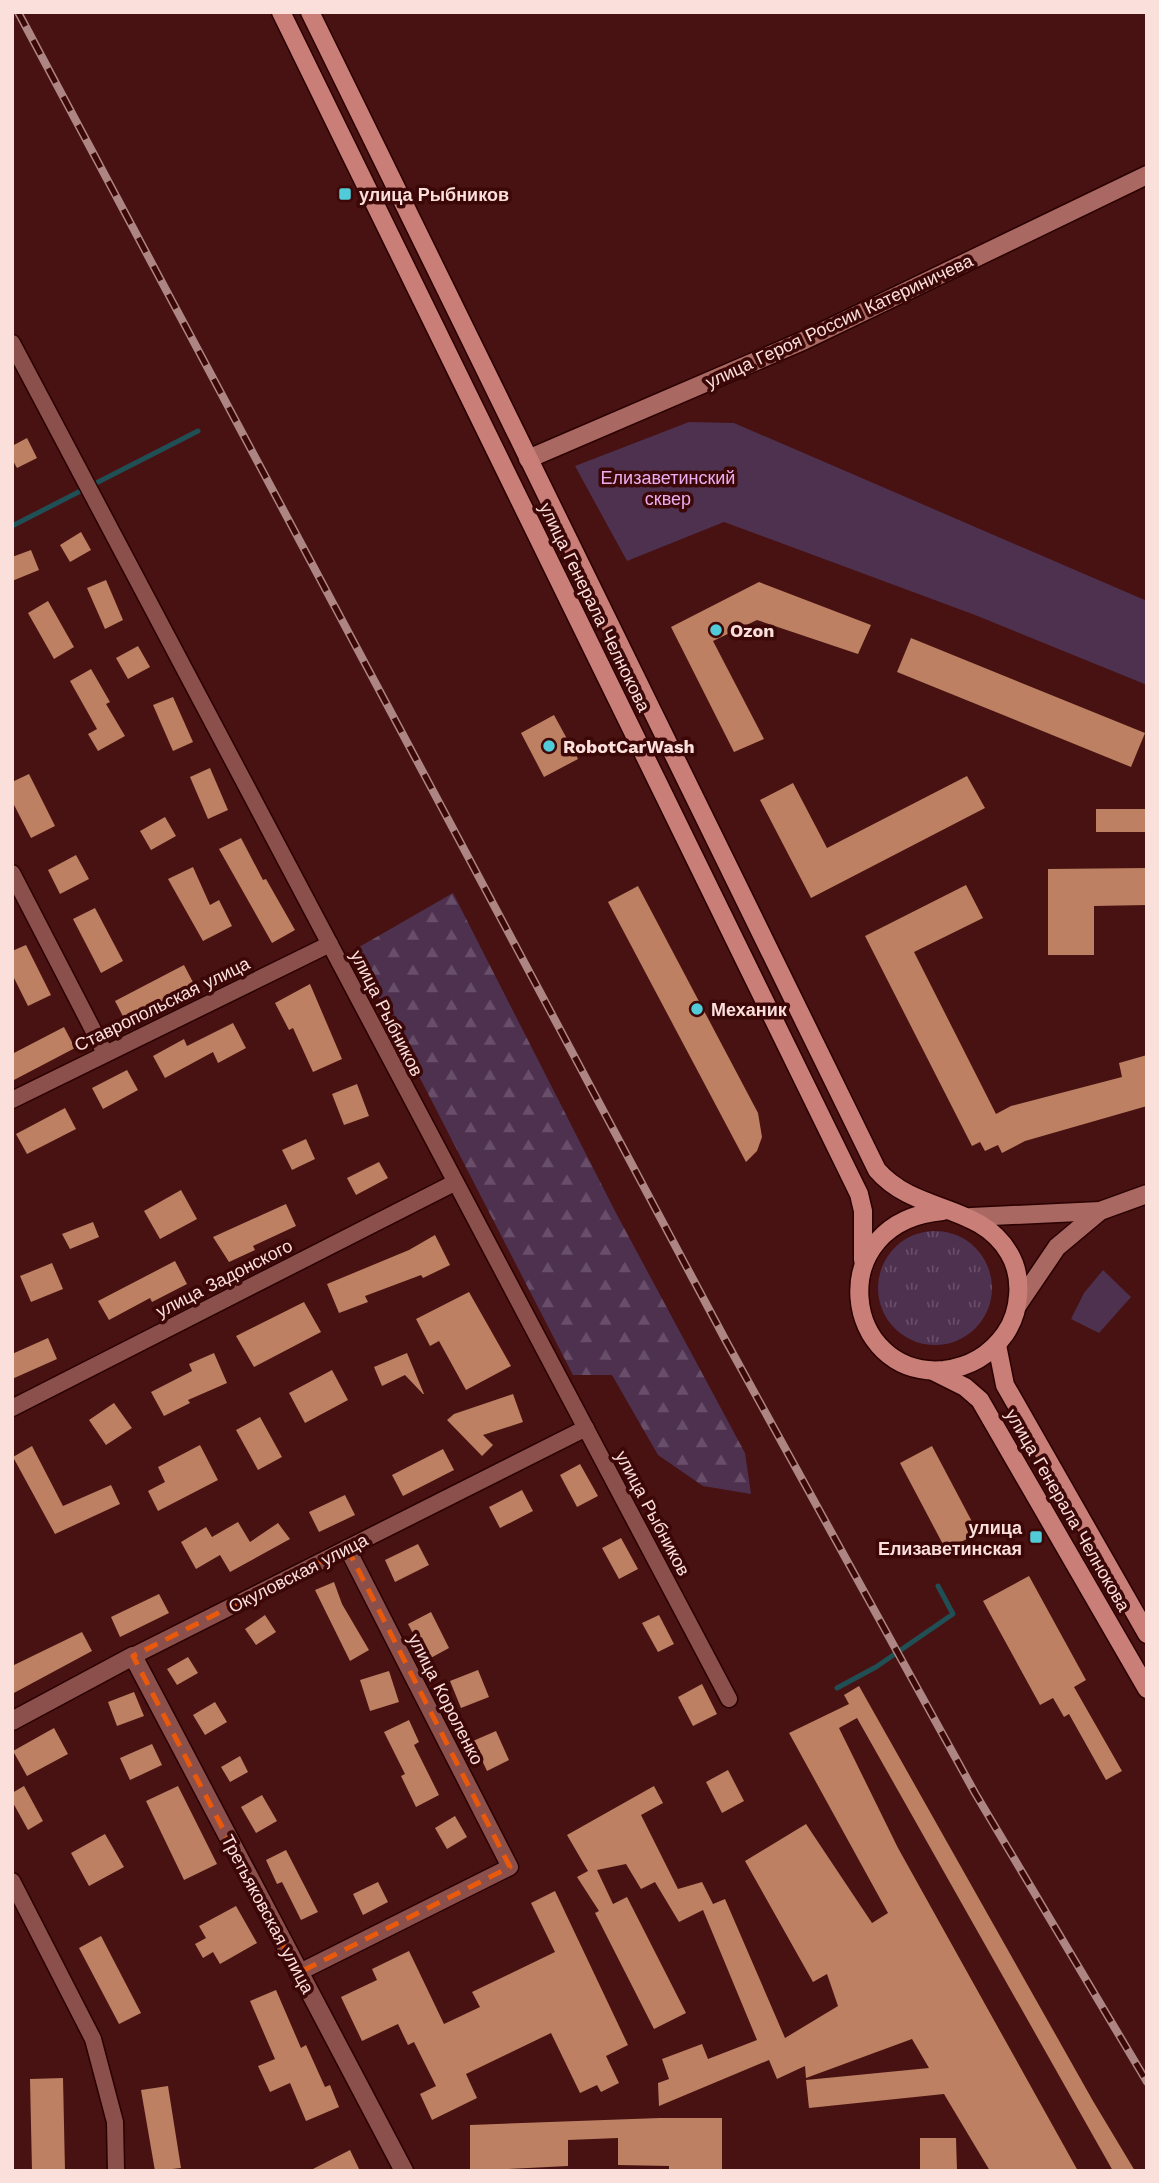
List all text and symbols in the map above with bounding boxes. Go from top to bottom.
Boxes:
place label: улица Рыбников [359,184,509,205]
marker: улица Рыбников [337,186,353,202]
street label: улица Героя России Катериничева [702,249,977,392]
park label: Елизаветинский сквер [601,467,735,509]
street label: улица Генерала Челнокова [535,499,655,716]
place label: Ozon [730,620,774,641]
marker: Ozon [708,622,724,638]
place label: RobotCarWash [563,736,695,757]
marker: RobotCarWash [541,738,557,754]
street label: улица Рыбников [346,947,428,1079]
street label: Ставропольская улица [71,952,254,1056]
place label: Механик [711,999,788,1020]
marker: Механик [689,1001,705,1017]
street label: улица Задонского [152,1235,296,1321]
street label: улица Генерала Челнокова [1001,1405,1135,1616]
street label: улица Рыбников [611,1447,695,1579]
place label: улица Елизаветинская [878,1517,1023,1559]
street label: Окуловская улица [225,1528,372,1617]
marker: улица Елизаветинская [1028,1529,1044,1545]
street label: улица Короленко [404,1630,488,1768]
street label: Третьяковская улица [217,1831,319,1998]

